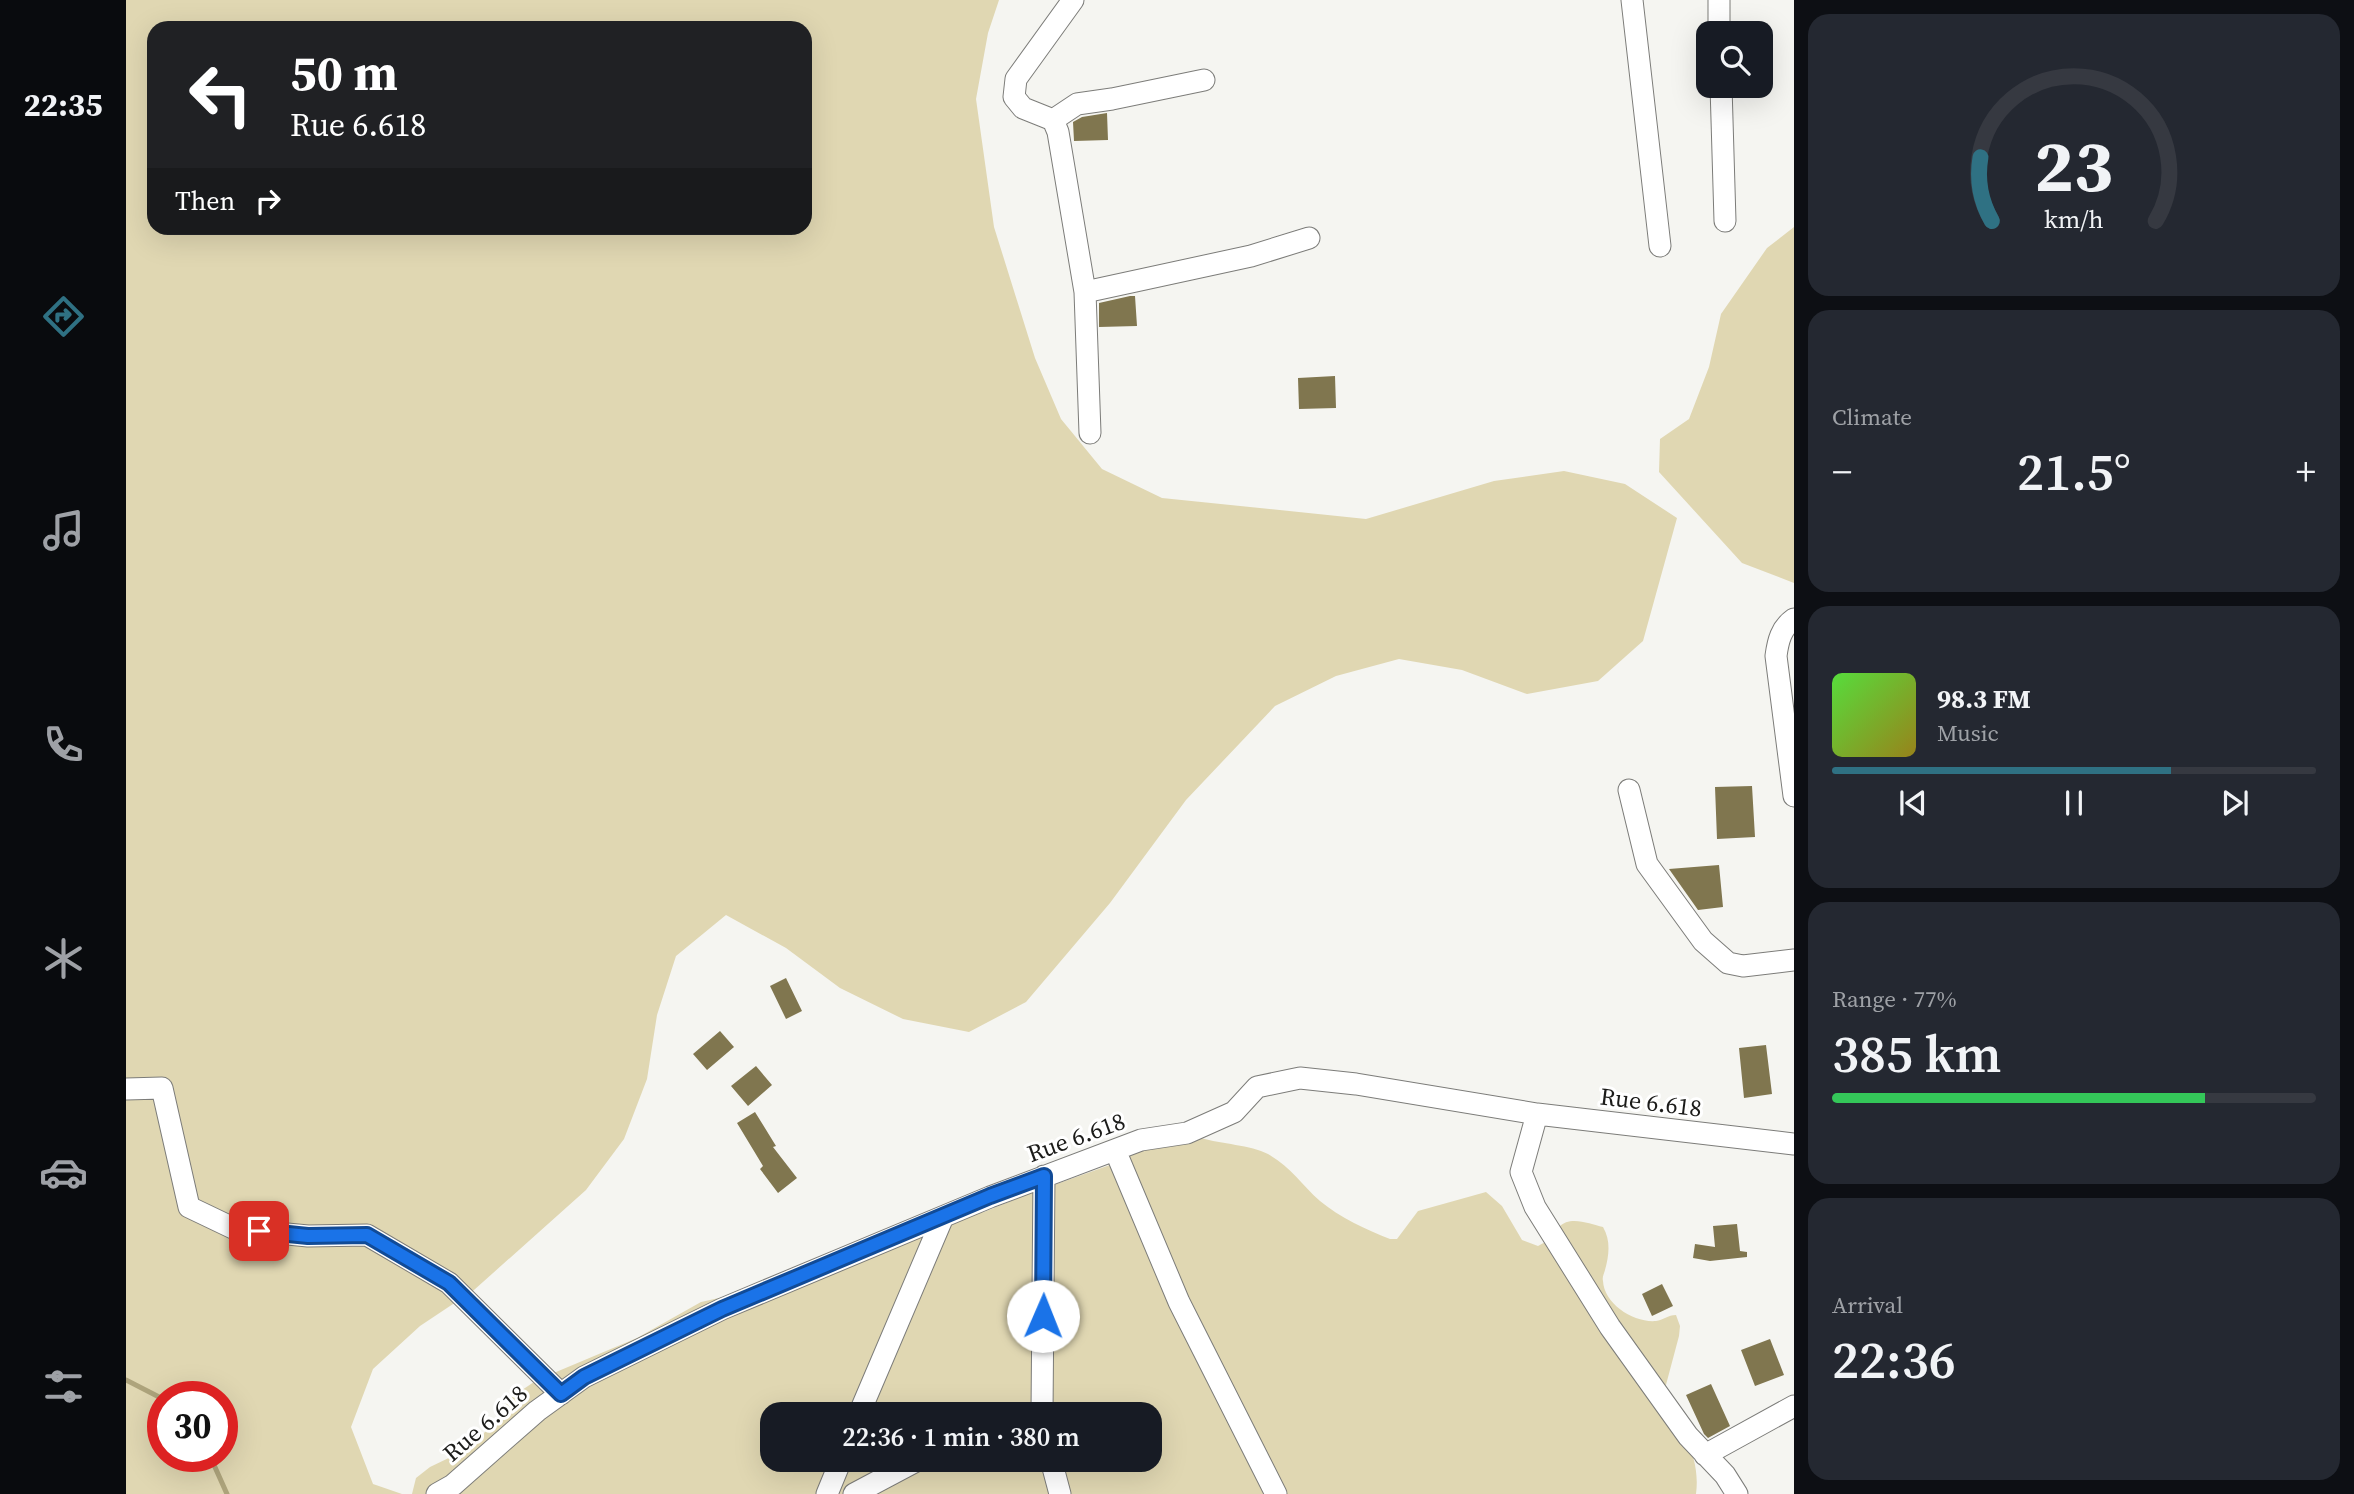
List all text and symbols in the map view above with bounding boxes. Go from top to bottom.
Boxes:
map controls [1696,21,1773,98]
button: search [1696,21,1773,98]
text: 50 m [290,39,398,106]
icon: left [175,49,266,140]
text: 22:35 [24,83,102,127]
text: Rue 6.618 [290,103,426,147]
text: 23 [2035,116,2113,215]
icon: right [249,182,287,220]
text: Then [175,183,235,219]
text: km/h [2044,202,2104,236]
icon: directions [39,292,88,341]
text: Climate [1832,401,1912,433]
text: 21.5° [2017,436,2131,507]
text: − [1832,446,1852,498]
text: + [2296,446,2316,498]
icon: music [39,506,88,555]
text: 98.3 FM [1937,681,2031,717]
text: Music [1937,717,1999,749]
icon: phone [39,720,88,769]
icon: previous [1894,784,1932,822]
icon: pause [2055,784,2093,822]
icon: next [2216,784,2254,822]
icon: climate [39,934,88,983]
text: Range · 77% [1832,983,1957,1015]
text: 385 km [1832,1018,2001,1089]
street label: Rue 6.618 [1598,1079,1704,1125]
street label: Rue 6.618 [1022,1104,1130,1170]
icon: car [39,1148,88,1197]
pin [229,1201,289,1261]
icon: arrive [240,1212,278,1250]
position arrow [1006,1279,1080,1353]
text: Arrival [1832,1289,1903,1321]
text: 22:36 [1832,1324,1956,1395]
icon: filters [39,1362,88,1411]
street label: Rue 6.618 [436,1377,534,1469]
speed limit sign: 30 [147,1381,238,1472]
text: 22:36 · 1 min · 380 m [842,1419,1080,1455]

